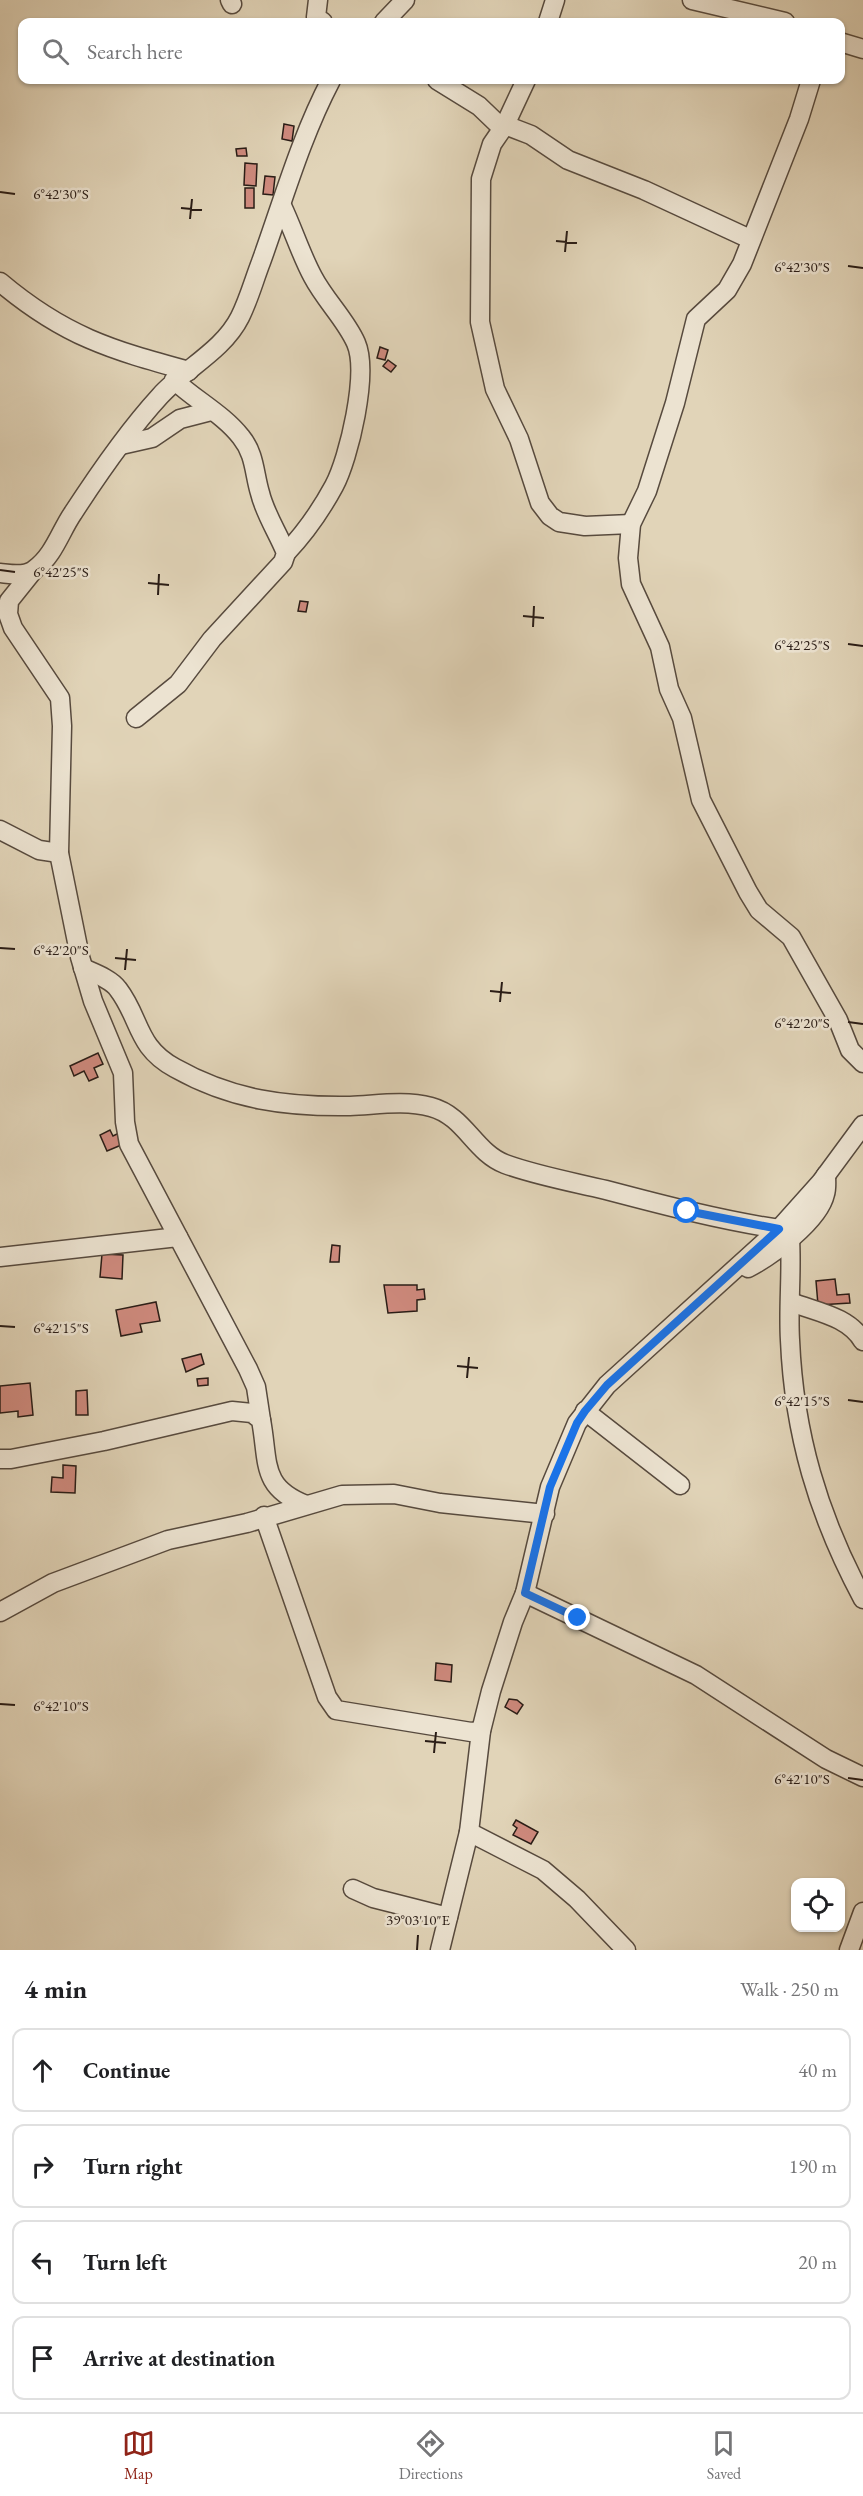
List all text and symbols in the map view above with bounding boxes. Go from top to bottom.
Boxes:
search box [18,18,845,84]
icon: search [39,35,72,68]
text: Search here [87,37,182,66]
text: 6°42'30"S [33,184,89,203]
text: 6°42'30"S [774,257,830,276]
text: 6°42'25"S [33,562,89,581]
text: 6°42'25"S [774,635,830,654]
text: 6°42'20"S [33,940,89,959]
text: 6°42'20"S [774,1013,830,1032]
route start [673,1197,699,1223]
text: 6°42'15"S [33,1318,89,1337]
text: 6°42'15"S [774,1391,830,1410]
route end [564,1604,590,1630]
text: 6°42'10"S [33,1696,89,1715]
text: 6°42'10"S [774,1769,830,1788]
map controls [791,1878,845,1932]
button: locate [791,1878,845,1932]
text: 39°03'10"E [386,1910,451,1929]
text: 4 min [24,1972,87,2006]
text: Walk · 250 m [740,1976,839,2002]
icon: ahead [26,2054,59,2087]
text: Continue [83,2056,170,2085]
text: 40 m [798,2057,837,2083]
icon: right [26,2150,59,2183]
text: Turn right [83,2152,182,2181]
text: 190 m [789,2153,837,2179]
icon: left [26,2246,59,2279]
text: Turn left [83,2248,167,2277]
text: 20 m [798,2249,837,2275]
icon: arrive [26,2342,59,2375]
text: Arrive at destination [83,2344,275,2373]
tab: Map [122,2427,155,2484]
tab: Directions [399,2427,463,2484]
tab: Saved [707,2427,741,2484]

